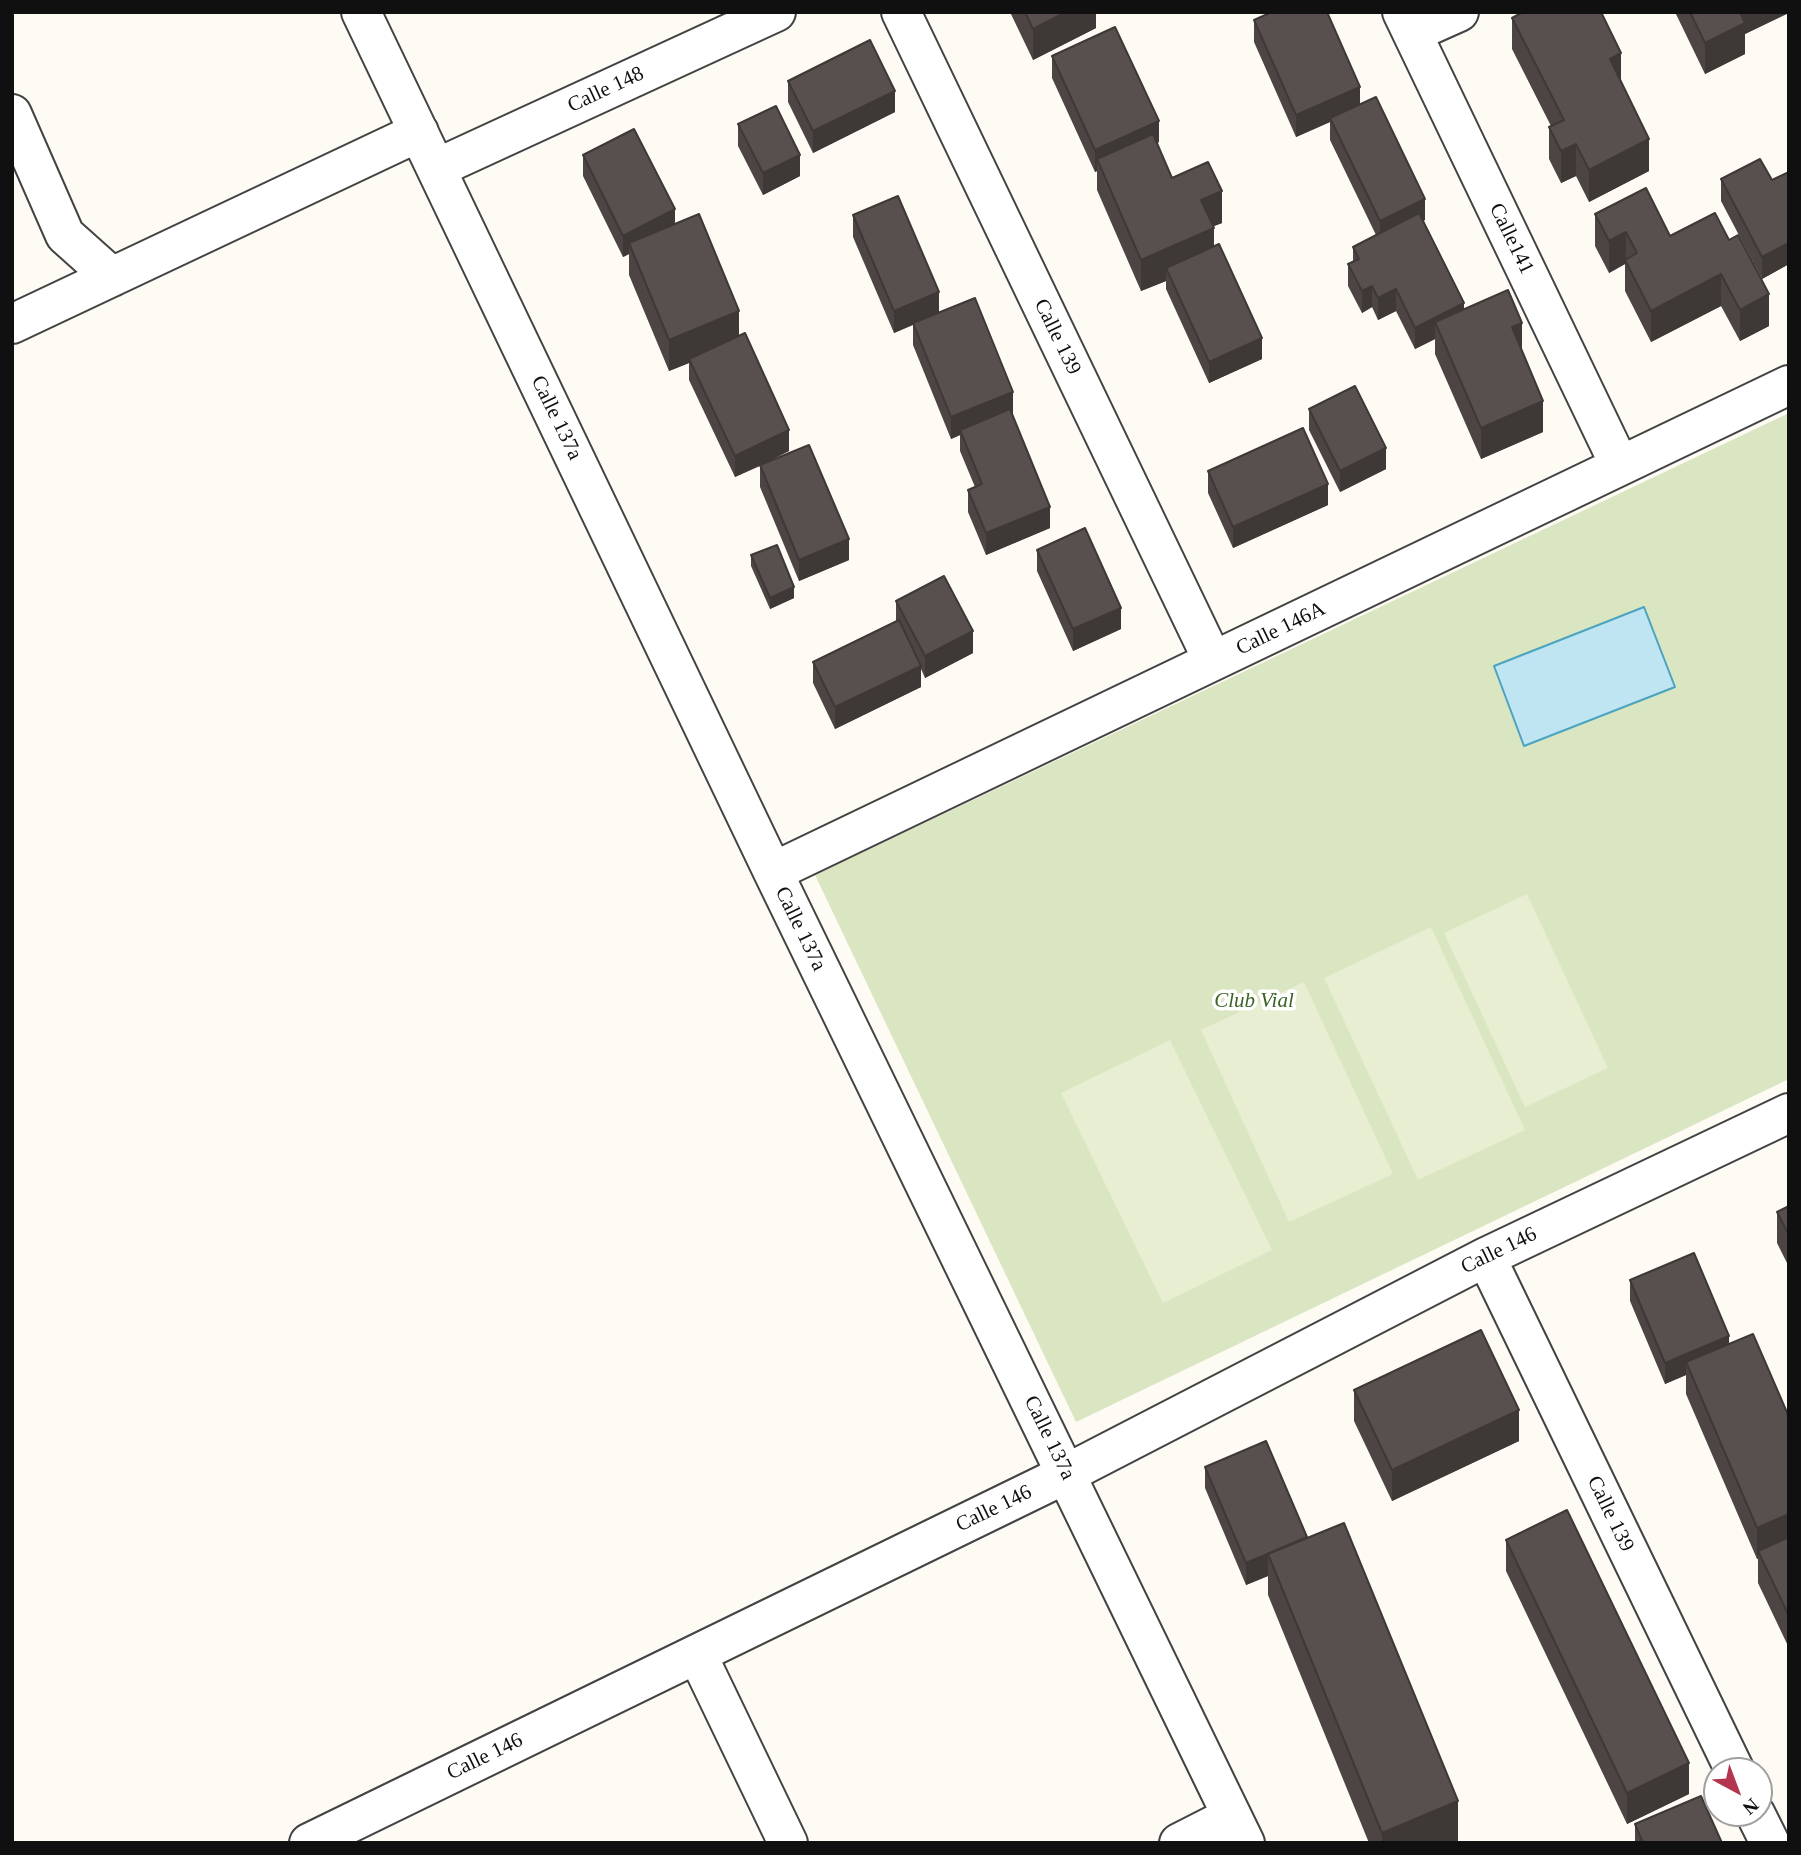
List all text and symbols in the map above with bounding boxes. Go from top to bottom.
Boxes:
street label: Calle 148 [564,61,648,119]
street label: Calle141 [1483,199,1539,279]
street label: Calle 139 [1028,295,1086,379]
street label: Calle 137a [525,372,587,464]
street label: Calle 146A [1232,597,1330,661]
street label: Calle 137a [769,883,831,975]
park label: Club Vial [1214,988,1294,1014]
street label: Calle 146 [1457,1222,1541,1280]
street label: Calle 137a [1018,1392,1080,1484]
street label: Calle 139 [1581,1472,1639,1556]
street label: Calle 146 [952,1480,1036,1538]
street label: Calle 146 [443,1728,527,1786]
north arrow [1703,1757,1773,1827]
text: N [1739,1794,1763,1819]

